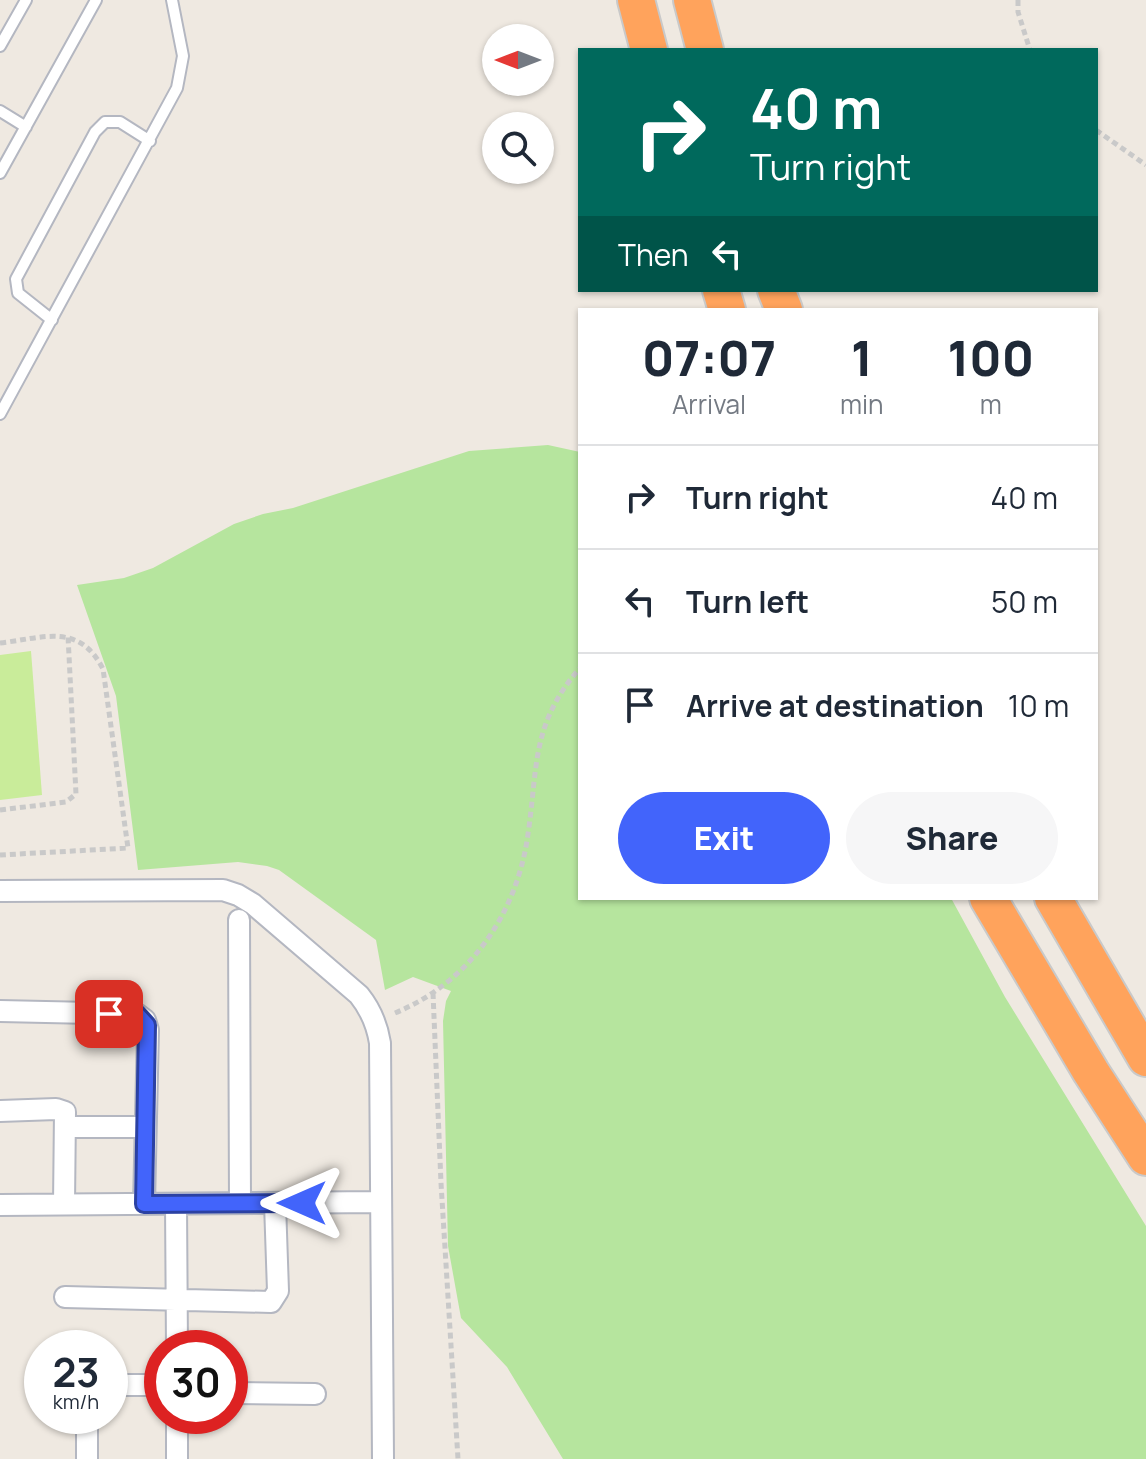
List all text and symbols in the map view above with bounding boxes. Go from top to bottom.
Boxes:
north arrow [482,24,554,96]
map controls [482,24,554,184]
text: 40 m [750,69,882,146]
icon: right [618,80,722,184]
button: search [482,112,554,184]
text: Turn right [750,142,911,191]
icon: left [705,232,749,276]
text: Then [618,234,689,275]
text: 07:07 [642,325,776,390]
text: 1 [851,325,873,390]
text: 100 [948,325,1034,390]
text: Arrival [672,386,746,422]
text: min [840,386,884,422]
text: m [980,386,1002,422]
icon: right [618,475,662,519]
text: Turn right [686,477,829,518]
text: 40 m [991,477,1058,518]
icon: left [618,579,662,623]
text: Turn left [686,581,809,622]
text: 50 m [991,581,1058,622]
icon: arrive [618,683,662,727]
text: Arrive at destination [686,685,984,726]
text: 10 m [1008,685,1069,726]
button: Exit [618,792,830,884]
button: Share [846,792,1058,884]
pin [75,980,143,1048]
icon: arrive [87,992,131,1036]
position arrow [260,1161,344,1245]
speed limit sign: 30 [144,1330,248,1434]
text: 23 [52,1344,100,1399]
text: km/h [53,1388,99,1415]

